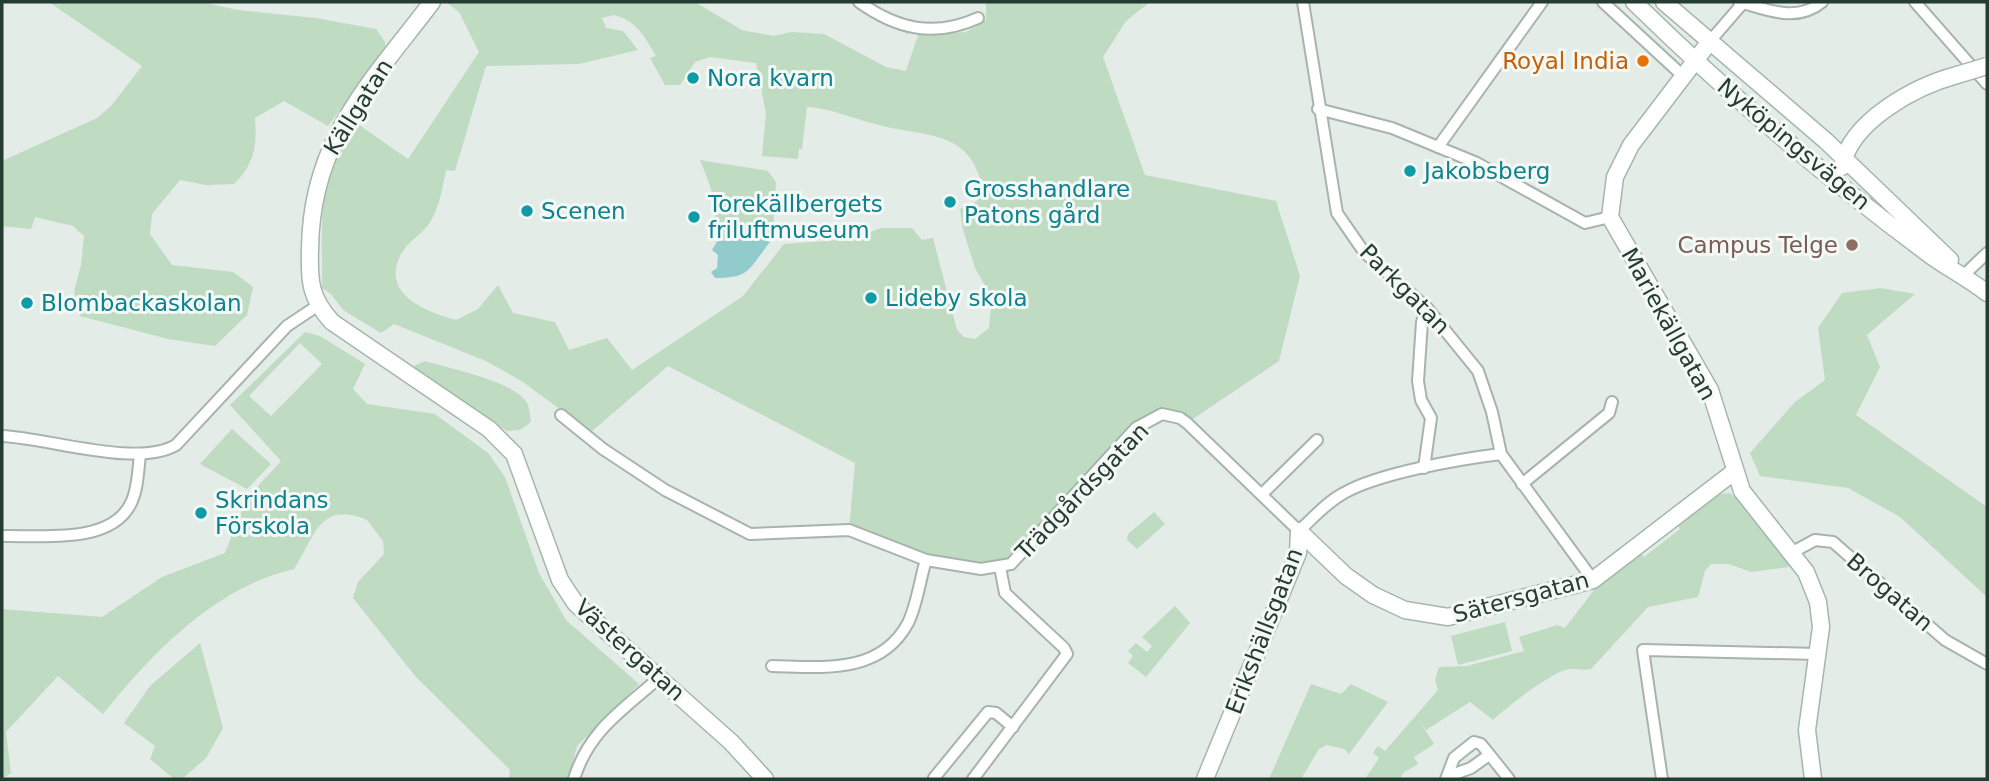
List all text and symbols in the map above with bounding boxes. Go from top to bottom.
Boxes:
place label: Royal India [1502,48,1629,74]
marker: Royal India [1635,53,1651,69]
street label: Källgatan [318,54,398,160]
place label: Nora kvarn [707,65,834,91]
marker: Nora kvarn [685,70,701,86]
street label: Nyköpingsvägen [1713,73,1875,215]
place label: Jakobsberg [1422,158,1550,184]
marker: Jakobsberg [1402,163,1418,179]
place label: Grosshandlare Patons gård [964,176,1130,228]
place label: Torekällbergets friluftmuseum [707,191,883,243]
marker: Grosshandlare Patons gård [942,194,958,210]
place label: Scenen [541,198,626,224]
marker: Scenen [519,203,535,219]
marker: Torekällbergets friluftmuseum [686,209,702,225]
place label: Campus Telge [1678,232,1838,258]
marker: Campus Telge [1844,237,1860,253]
street label: Parkgatan [1355,239,1455,339]
street label: Mariekällgatan [1616,243,1722,405]
place label: Lideby skola [885,285,1028,311]
place label: Blombackaskolan [41,290,242,316]
marker: Lideby skola [863,290,879,306]
marker: Blombackaskolan [19,295,35,311]
street label: Trädgårdsgatan [1009,417,1154,565]
place label: Skrindans Förskola [215,487,329,539]
marker: Skrindans Förskola [193,505,209,521]
street label: Erikshällsgatan [1220,544,1308,718]
street label: Brogatan [1842,548,1938,636]
street label: Sätersgatan [1450,566,1592,628]
street label: Västergatan [570,594,690,706]

